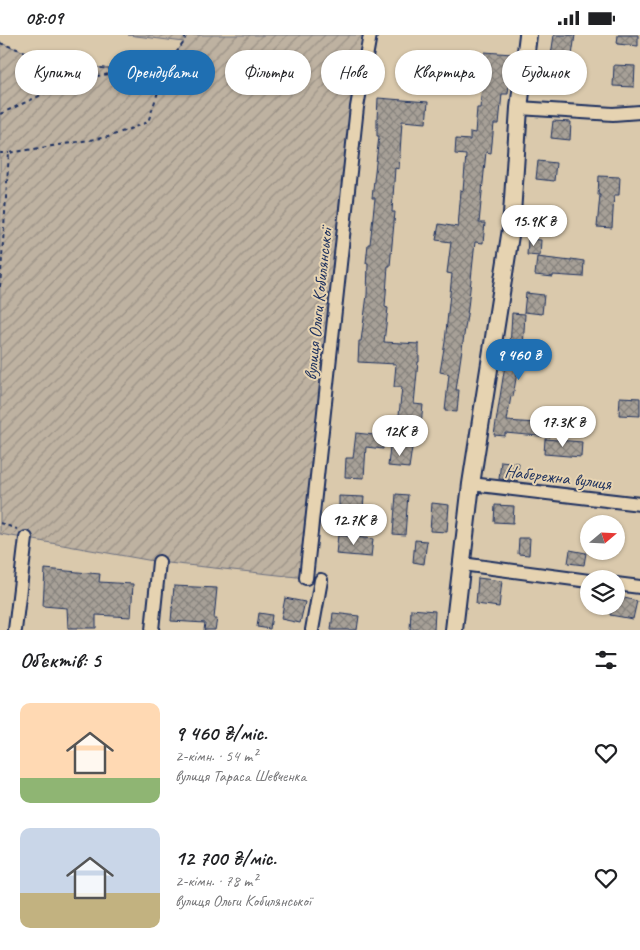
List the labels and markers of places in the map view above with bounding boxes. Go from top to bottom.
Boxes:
pin: 15.9K ₴ [488,205,580,247]
pin: 9 460 ₴ [473,339,565,381]
pin: 17.3K ₴ [517,405,609,448]
pin: 12K ₴ [365,415,435,457]
pin: 12.7K ₴ [308,503,400,546]

